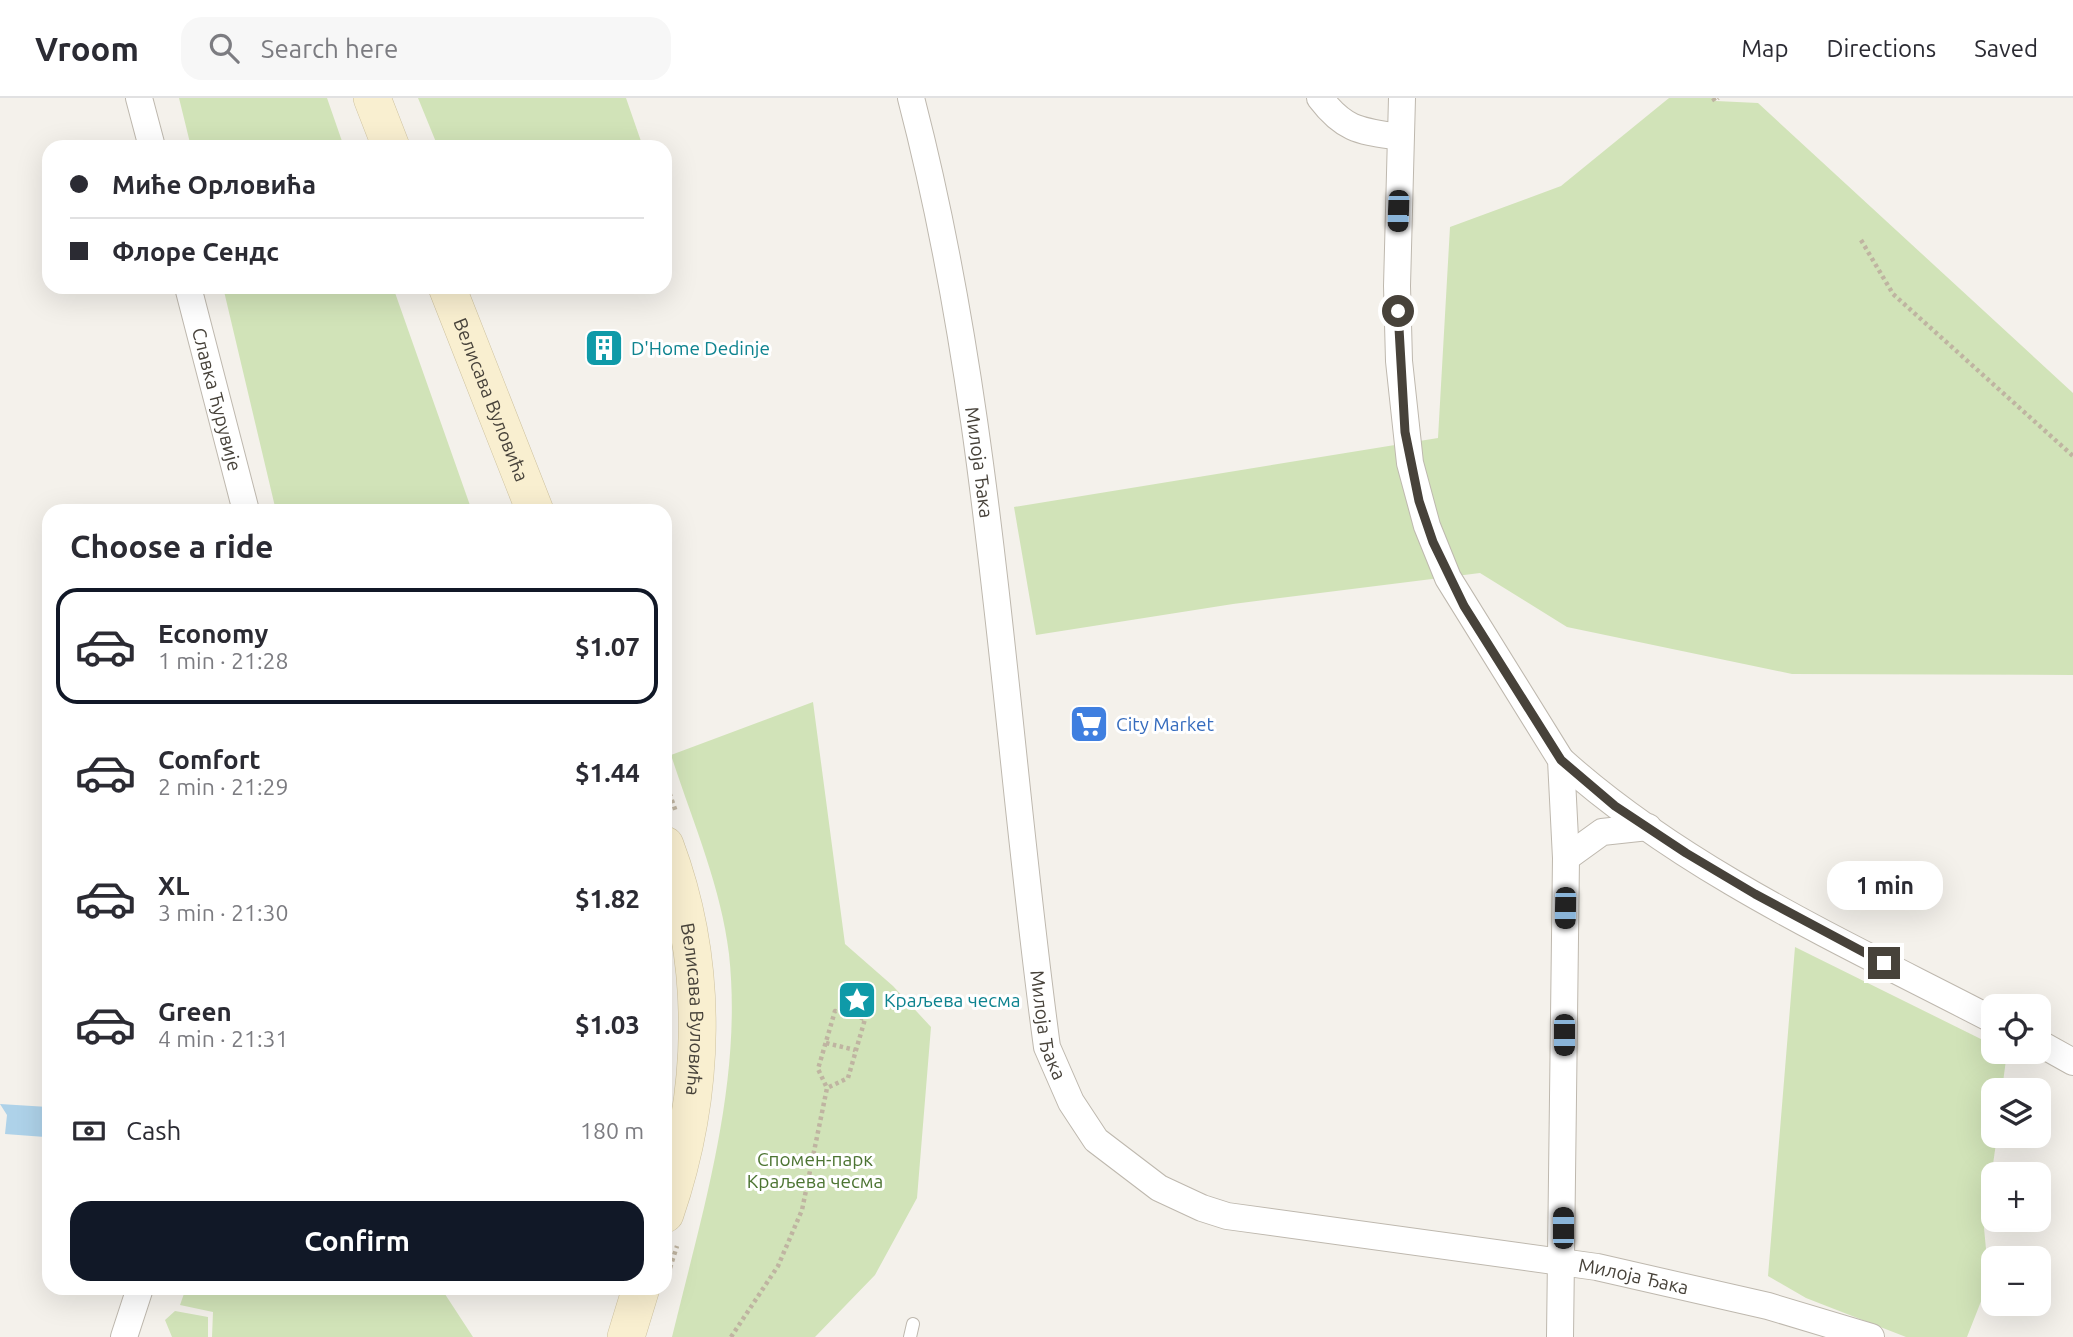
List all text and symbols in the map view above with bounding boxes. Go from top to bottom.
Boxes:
search box [181,17,671,80]
icon: search [205,29,243,67]
text: Vroom [35,30,139,67]
text: Search here [261,34,398,63]
text: Map [1741,35,1788,62]
text: Directions [1826,35,1936,62]
text: Saved [1974,35,2038,62]
text: Миће Орловића [112,170,316,199]
car [1387,190,1410,232]
text: Флоре Сендс [112,237,279,266]
route start [1382,295,1414,327]
street label: Велисава Вуловића [449,315,533,485]
street label: Славка Ћурувије [188,325,246,473]
building icon: D'Home Dedinje [583,327,625,369]
place label: D'Home Dedinje [631,337,770,359]
street label: Милоја Ђака [961,405,998,519]
text: Choose a ride [70,528,273,564]
icon: car [74,615,137,678]
text: Economy [158,619,268,648]
text: $1.07 [575,632,640,661]
text: 1 min · 21:28 [158,648,289,673]
supermarket icon: City Market [1068,703,1110,745]
place label: City Market [1116,713,1214,735]
icon: car [74,741,137,804]
text: Comfort [158,745,261,774]
text: $1.44 [575,758,640,787]
text: 2 min · 21:29 [158,774,289,799]
callout: 1 min [1826,862,1942,910]
icon: car [74,867,137,930]
text: XL [158,871,189,900]
text: 1 min [1856,873,1914,898]
text: $1.82 [575,884,640,913]
car [1555,887,1576,929]
text: 3 min · 21:30 [158,900,289,925]
street label: Велисава Вуловића [676,921,708,1097]
route end [1868,947,1900,979]
street label: Милоја Ђака [1026,969,1071,1083]
place icon: Краљева чесма [836,979,878,1021]
place label: Краљева чесма [884,989,1021,1011]
icon: car [74,993,137,1056]
map controls [1981,994,2051,1316]
button: locate [1981,994,2051,1064]
text: Green [158,997,232,1026]
text: $1.03 [575,1010,640,1039]
car [1554,1014,1575,1056]
text: 4 min · 21:31 [158,1026,289,1051]
button: layers [1981,1078,2051,1148]
icon: cash [70,1112,108,1150]
text: Cash [126,1116,181,1145]
text: 180 m [580,1118,644,1143]
park label: Спомен-парк Краљева чесма [747,1148,883,1192]
button: + [1981,1162,2051,1232]
button: Confirm [70,1201,644,1281]
car [1553,1207,1574,1249]
button: − [1981,1246,2051,1316]
street label: Милоја Ђака [1577,1254,1691,1299]

